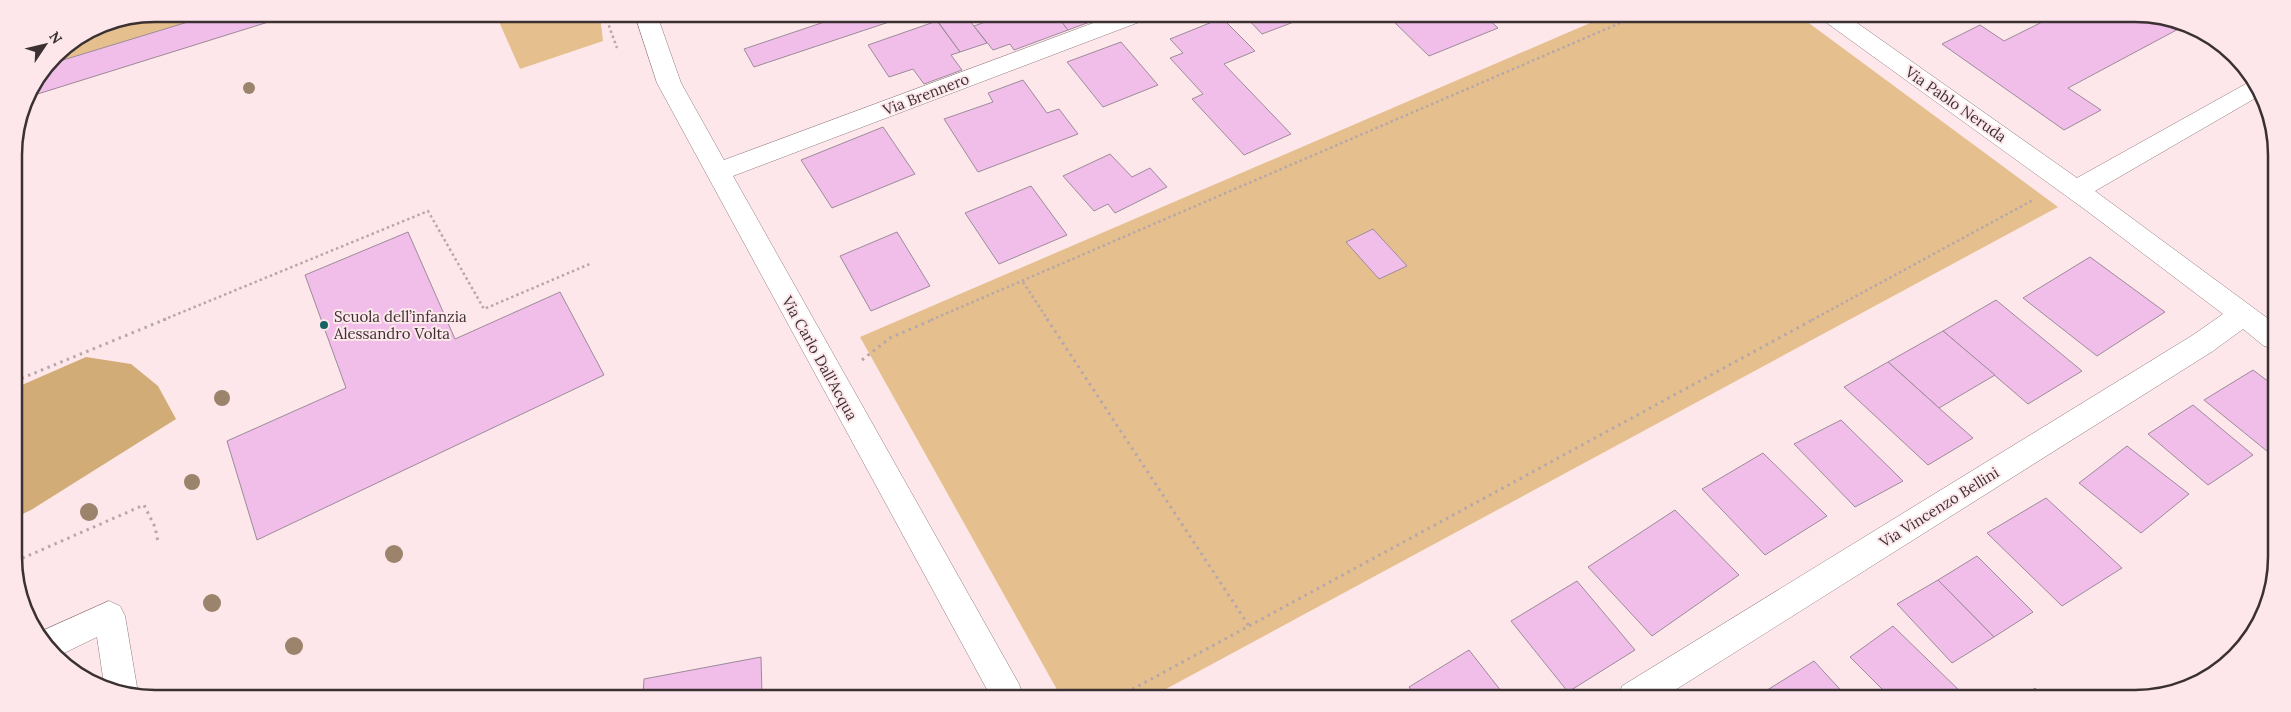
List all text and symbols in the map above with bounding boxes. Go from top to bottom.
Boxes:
north arrow [20,20,70,70]
text: N [45,28,66,47]
street label: Via Pablo Neruda [1901,61,2011,146]
street label: Via Brennero [879,69,972,119]
street label: Via Carlo Dall'Acqua [778,292,862,424]
place label: Scuola dell’infanzia Alessandro Volta [333,307,467,343]
marker: Scuola dell’infanzia Alessandro Volta [318,319,330,331]
street label: Via Vincenzo Bellini [1875,463,2002,552]

